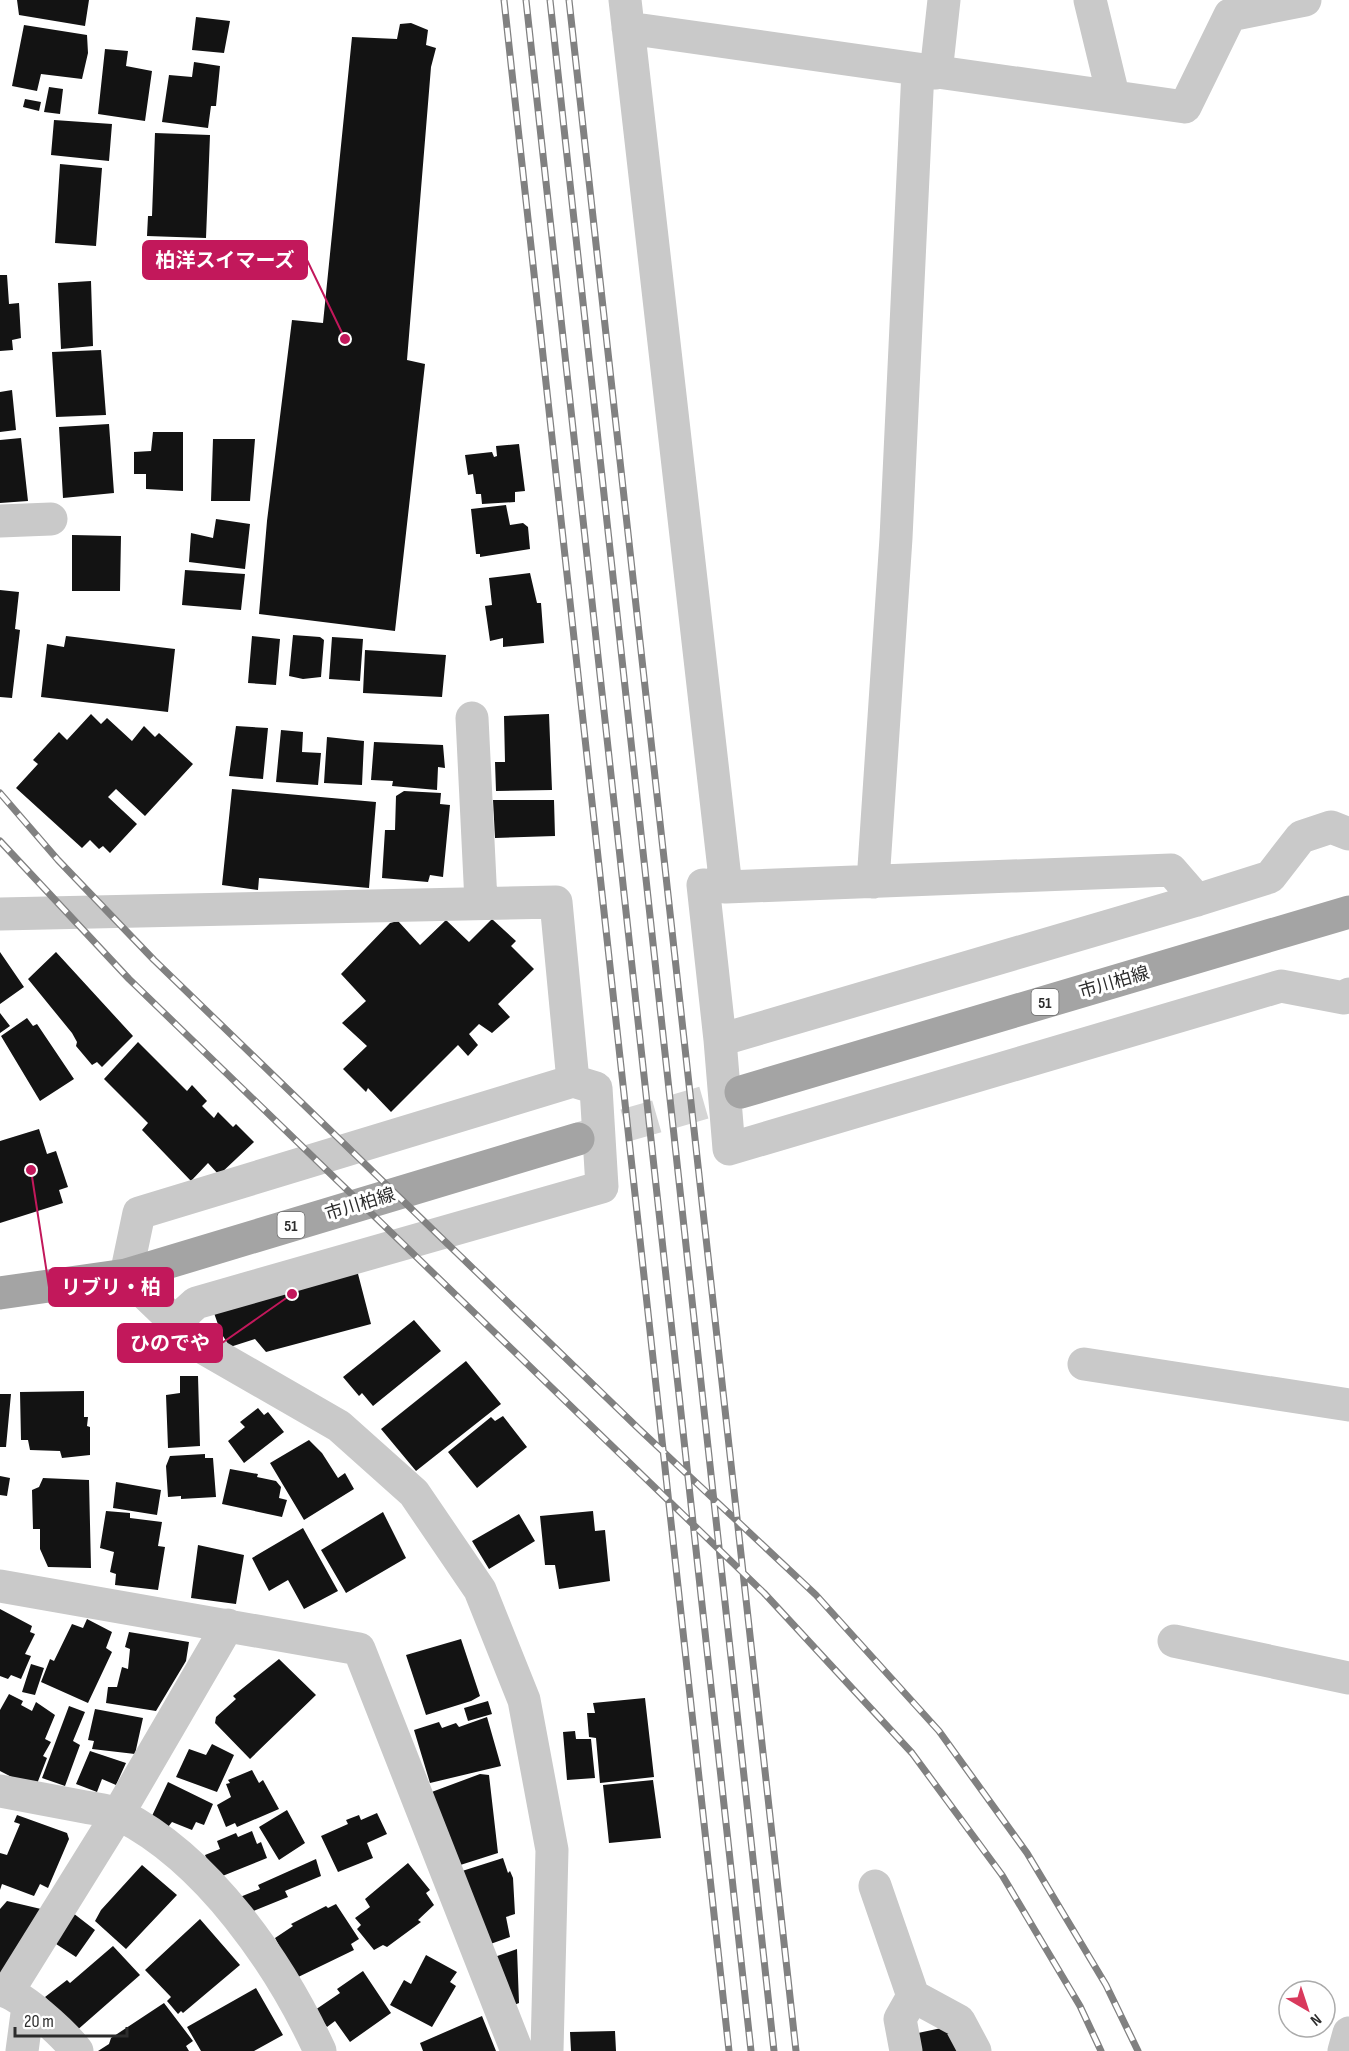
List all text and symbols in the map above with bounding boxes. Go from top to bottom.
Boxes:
callout: 柏洋スイマーズ [143,241,307,279]
text: 柏洋スイマーズ [156,249,295,273]
street label: 市川柏線 [1077,962,1152,1002]
road number: 51 [1032,989,1058,1015]
street label: 市川柏線 [323,1184,398,1225]
road number: 51 [278,1212,304,1238]
callout: リブリ・柏 [49,1268,173,1306]
text: リブリ・柏 [61,1276,161,1300]
callout: ひのでや [118,1324,222,1362]
text: ひのでや [130,1332,210,1356]
north arrow [1277,1979,1337,2039]
scale bar [15,2000,128,2038]
text: N [1306,2009,1325,2030]
text: 20 m [24,2011,54,2032]

